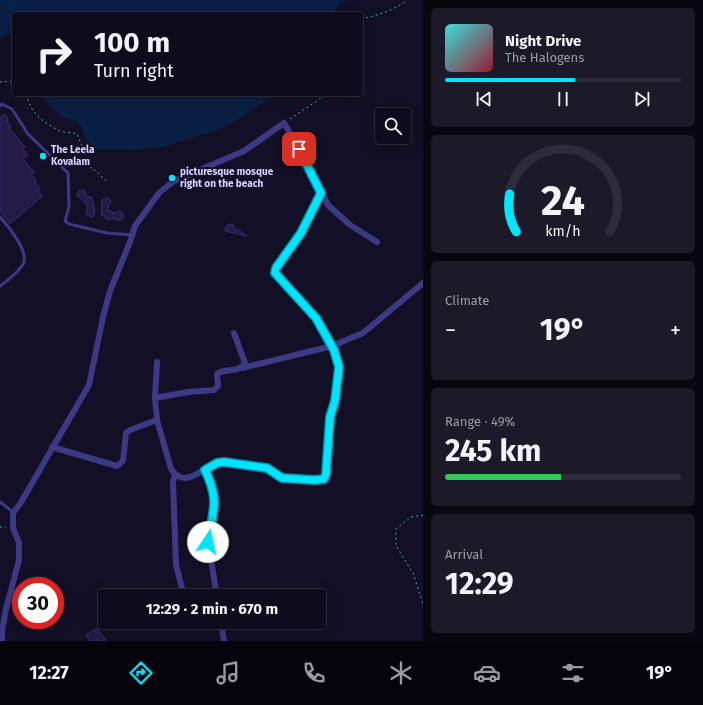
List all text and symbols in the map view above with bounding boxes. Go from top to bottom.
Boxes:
text: 100 m [94,26,170,59]
icon: right [28,28,80,80]
text: Night Drive [505,32,581,50]
text: The Halogens [505,50,584,65]
text: Turn right [94,60,174,82]
icon: previous [473,88,495,110]
icon: pause [552,88,574,110]
icon: next [631,88,653,110]
map controls [375,108,411,144]
button: search [375,108,411,144]
pin [282,132,316,166]
icon: arrive [288,138,310,160]
place label: The Leela Kovalam [51,144,95,168]
marker: The Leela Kovalam [38,151,48,161]
place label: picturesque mosque right on the beach [180,166,274,190]
marker: picturesque mosque right on the beach [167,173,177,183]
text: 24 [541,176,585,226]
text: km/h [545,222,581,239]
text: Climate [445,293,489,308]
text: 19° [540,312,586,348]
text: − [445,317,456,344]
text: + [670,317,681,344]
text: Range · 49% [445,414,515,429]
text: 245 km [445,433,541,469]
position arrow [187,521,229,563]
text: Arrival [445,547,483,562]
text: 12:29 [445,566,514,602]
speed limit sign: 30 [12,577,64,629]
text: 12:29 · 2 min · 670 m [146,600,278,618]
icon: directions [127,659,155,687]
icon: music [214,659,242,687]
icon: phone [300,659,328,687]
icon: climate [387,659,415,687]
icon: car [473,659,501,687]
icon: filters [559,659,587,687]
text: 12:27 [29,662,69,684]
text: 19° [646,662,674,684]

